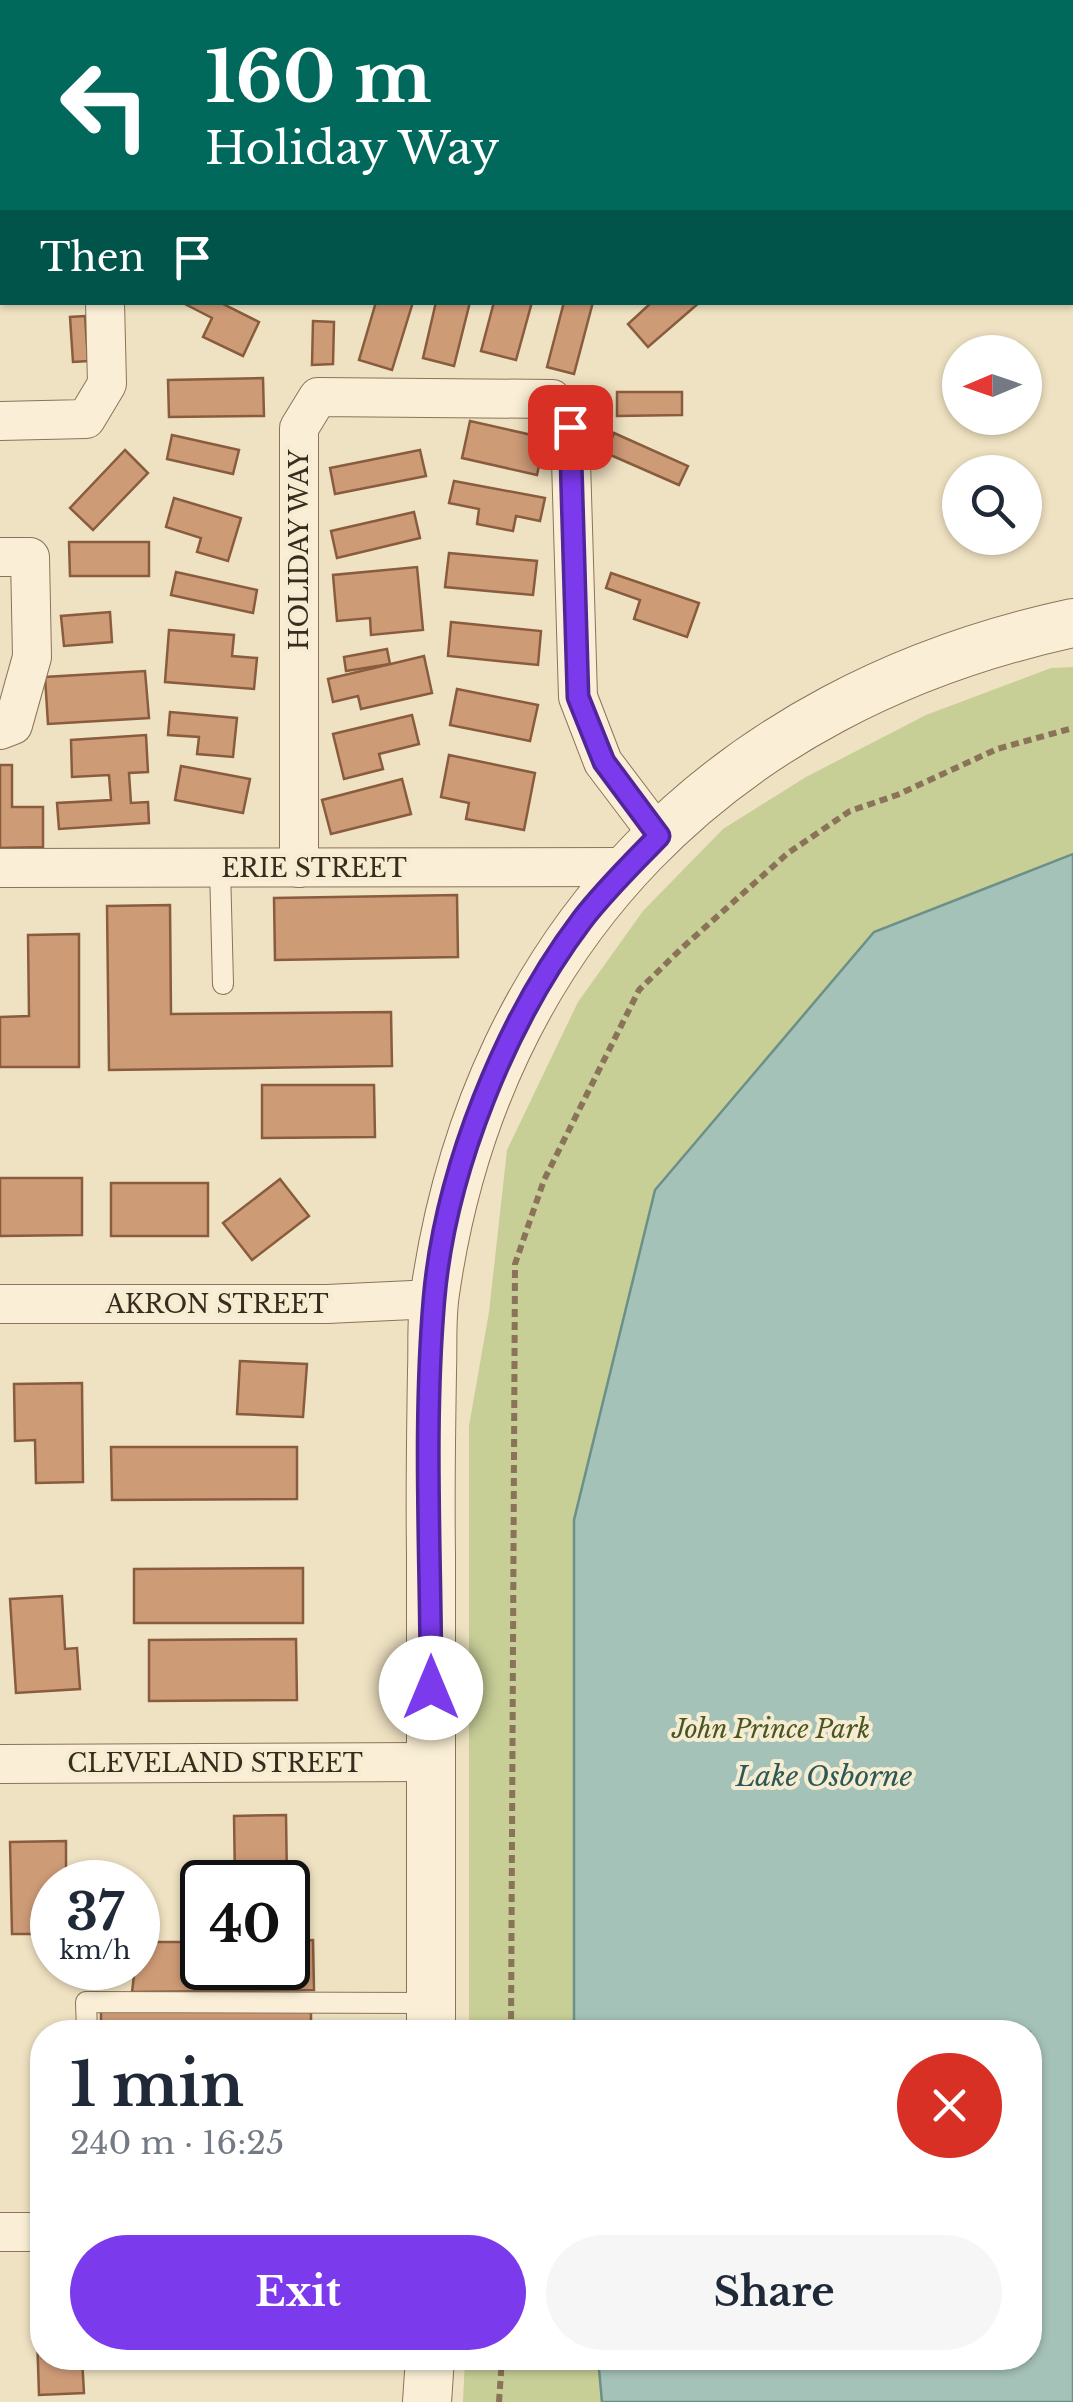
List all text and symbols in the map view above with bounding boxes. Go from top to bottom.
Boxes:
text: 160 m [205,34,432,121]
icon: left [40,40,170,170]
text: Holiday Way [205,120,499,176]
icon: arrive [165,230,220,285]
text: Then [40,234,145,281]
north arrow [942,335,1042,435]
map controls [942,335,1042,555]
pin [528,385,613,470]
icon: arrive [543,400,598,455]
street label: HOLIDAY WAY [284,449,315,650]
button: search [942,455,1042,555]
street label: ERIE STREET [221,853,407,884]
street label: AKRON STREET [104,1289,329,1320]
position arrow [379,1636,483,1740]
park label: John Prince Park [671,1714,870,1745]
street label: CLEVELAND STREET [67,1748,363,1779]
water label: Lake Osborne [735,1759,913,1794]
speed limit sign: 40 [180,1860,310,1990]
text: 37 [66,1881,124,1944]
text: km/h [60,1935,130,1966]
text: 1 min [70,2048,244,2122]
button: close [897,2053,1002,2158]
text: 240 m · 16:25 [70,2123,284,2163]
button: Exit [70,2235,526,2350]
button: Share [546,2235,1002,2350]

